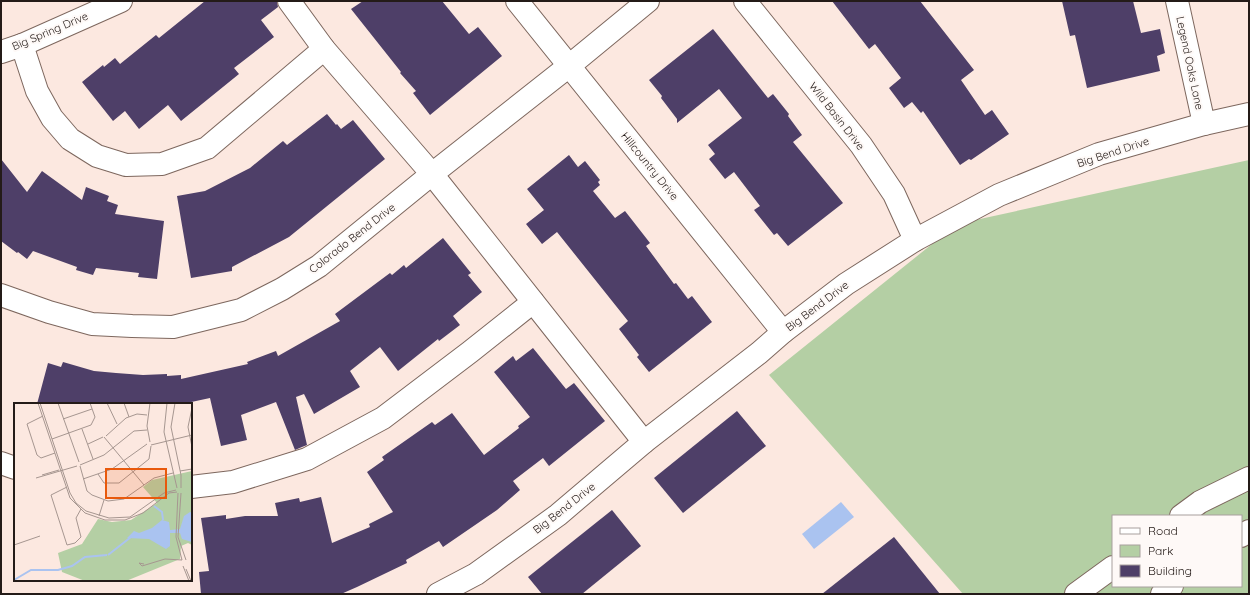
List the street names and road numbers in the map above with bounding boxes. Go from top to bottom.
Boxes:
street label: Big Spring Drive [10,9,90,53]
street label: Legend Oaks Lane [1173,15,1207,111]
street label: Wild Basin Drive [806,79,868,153]
street label: Hillcountry Drive [618,129,682,203]
street label: Big Bend Drive [1075,134,1151,170]
street label: Colorado Bend Drive [306,200,398,276]
street label: Big Bend Drive [783,278,851,334]
street label: Big Bend Drive [530,479,598,537]

